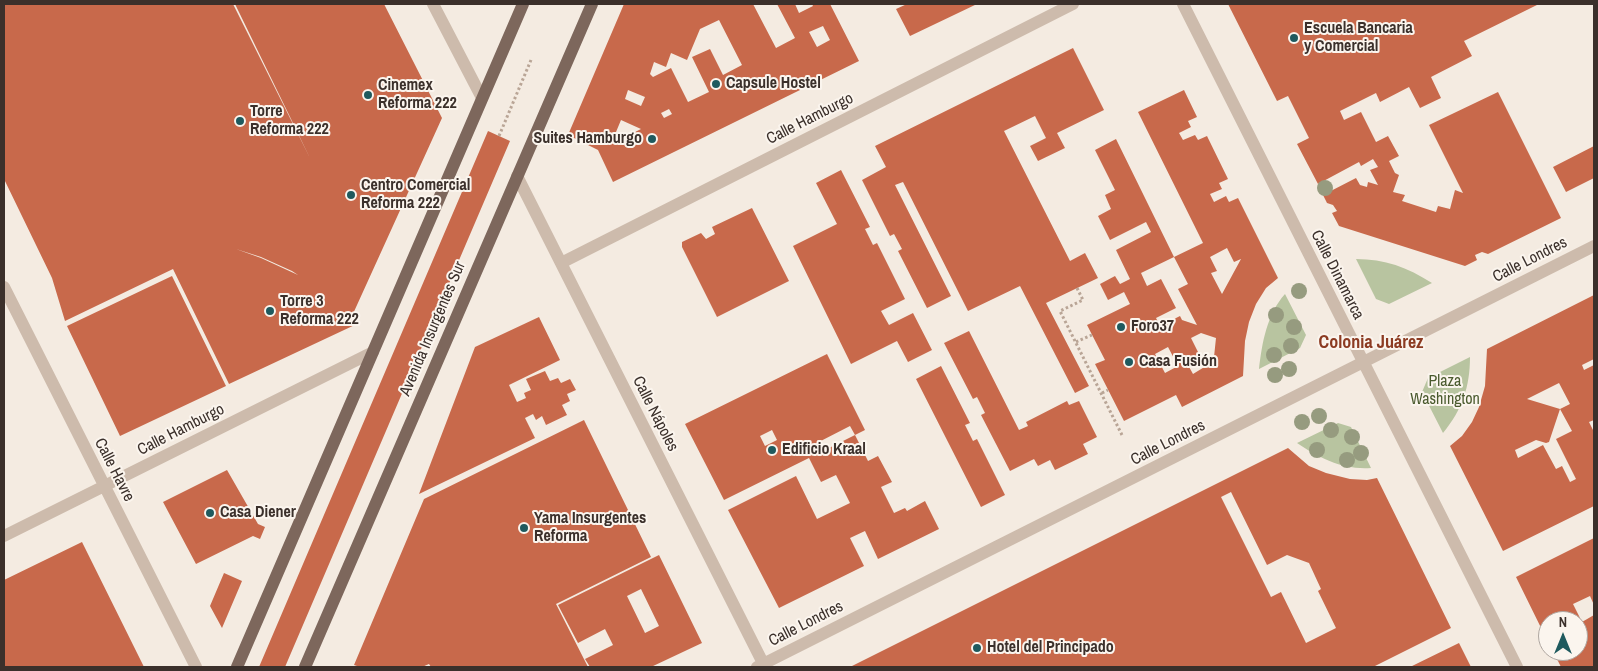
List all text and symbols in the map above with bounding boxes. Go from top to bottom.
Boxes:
place label: Escuela Bancaria y Comercial [1304,19,1413,57]
marker: Escuela Bancaria y Comercial [1288,32,1300,44]
place label: Capsule Hostel [726,74,821,94]
place label: Cinemex Reforma 222 [378,76,457,114]
marker: Capsule Hostel [710,78,722,90]
marker: Cinemex Reforma 222 [362,89,374,101]
street label: Calle Hamburgo [763,89,857,149]
place label: Torre Reforma 222 [250,102,329,140]
marker: Torre Reforma 222 [234,115,246,127]
place label: Suites Hamburgo [533,129,642,149]
marker: Suites Hamburgo [646,133,658,145]
place label: Centro Comercial Reforma 222 [361,176,470,214]
marker: Centro Comercial Reforma 222 [345,189,357,201]
street label: Calle Dinamarca [1306,227,1368,323]
street label: Calle Londres [1490,233,1570,287]
street label: Avenida Insurgentes Sur [396,259,470,399]
place label: Torre 3 Reforma 222 [280,292,359,330]
marker: Torre 3 Reforma 222 [264,305,276,317]
place label: Foro37 [1131,317,1174,337]
marker: Foro37 [1115,321,1127,333]
district label: Colonia Juárez [1319,332,1423,354]
place label: Casa Fusión [1139,352,1217,372]
marker: Casa Fusión [1123,356,1135,368]
park label: Plaza Washington [1410,372,1480,410]
street label: Calle Nápoles [628,373,682,455]
street label: Calle Hamburgo [134,400,228,460]
street label: Calle Londres [1128,416,1208,470]
street label: Calle Havre [90,435,138,505]
place label: Edificio Kraal [782,440,866,460]
marker: Edificio Kraal [766,444,778,456]
place label: Casa Diener [220,503,296,523]
marker: Casa Diener [204,507,216,519]
place label: Yama Insurgentes Reforma [534,509,646,547]
marker: Yama Insurgentes Reforma [518,522,530,534]
street label: Calle Londres [766,597,846,651]
north arrow [1538,611,1588,661]
text: N [1559,613,1567,631]
place label: Hotel del Principado [987,638,1114,658]
marker: Hotel del Principado [971,642,983,654]

